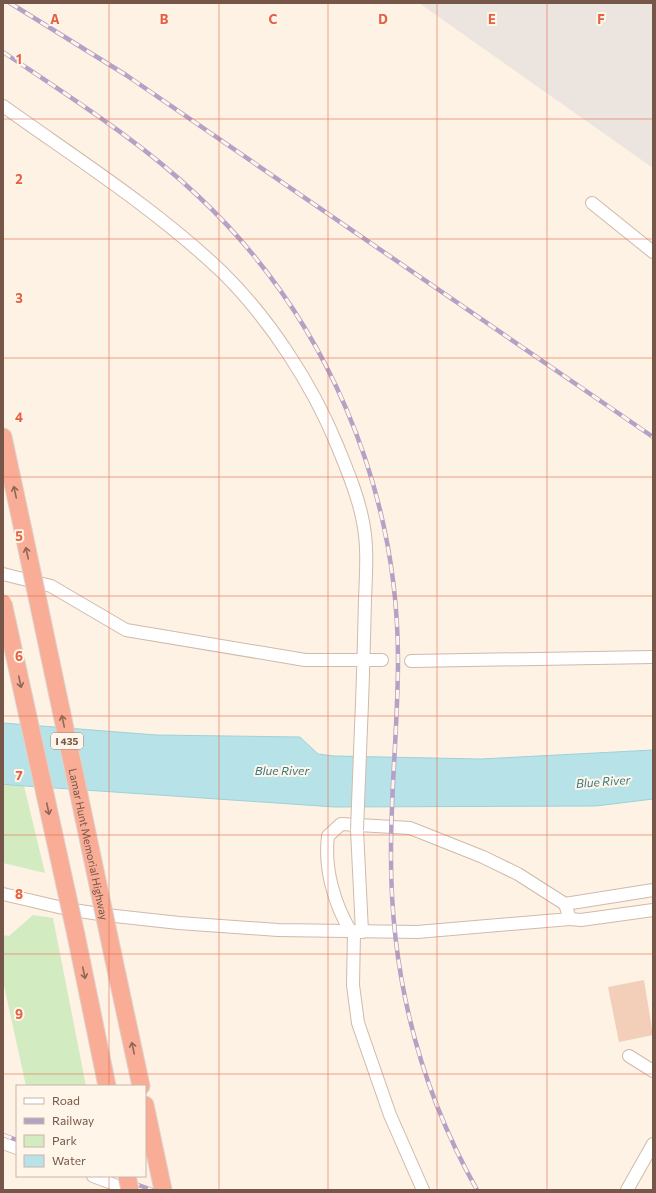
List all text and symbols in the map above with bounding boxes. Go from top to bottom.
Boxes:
text: A [50,11,60,27]
text: B [160,11,169,27]
text: C [269,11,278,27]
text: D [378,11,388,27]
text: E [488,11,496,27]
text: F [597,11,605,27]
text: 1 [16,51,22,67]
text: 2 [15,171,23,187]
text: 3 [15,290,23,306]
text: 4 [15,409,23,425]
one-way arrow [10,486,18,499]
text: 5 [15,528,23,544]
one-way arrow [23,547,31,560]
text: 6 [15,648,23,664]
one-way arrow [17,675,25,688]
one-way arrow [59,715,67,728]
road number: I 435 [51,733,83,749]
water label: Blue River [255,763,310,777]
text: 7 [15,767,23,783]
street label: Lamar Hunt Memorial Highway [67,767,112,922]
water label: Blue River [575,772,632,790]
one-way arrow [45,802,53,815]
text: 8 [15,886,23,902]
one-way arrow [80,966,88,979]
text: 9 [15,1006,23,1022]
one-way arrow [128,1042,136,1055]
legend [16,1085,146,1177]
text: Road [52,1093,80,1107]
text: Railway [52,1113,94,1127]
text: Park [52,1133,78,1147]
text: Water [52,1153,86,1167]

